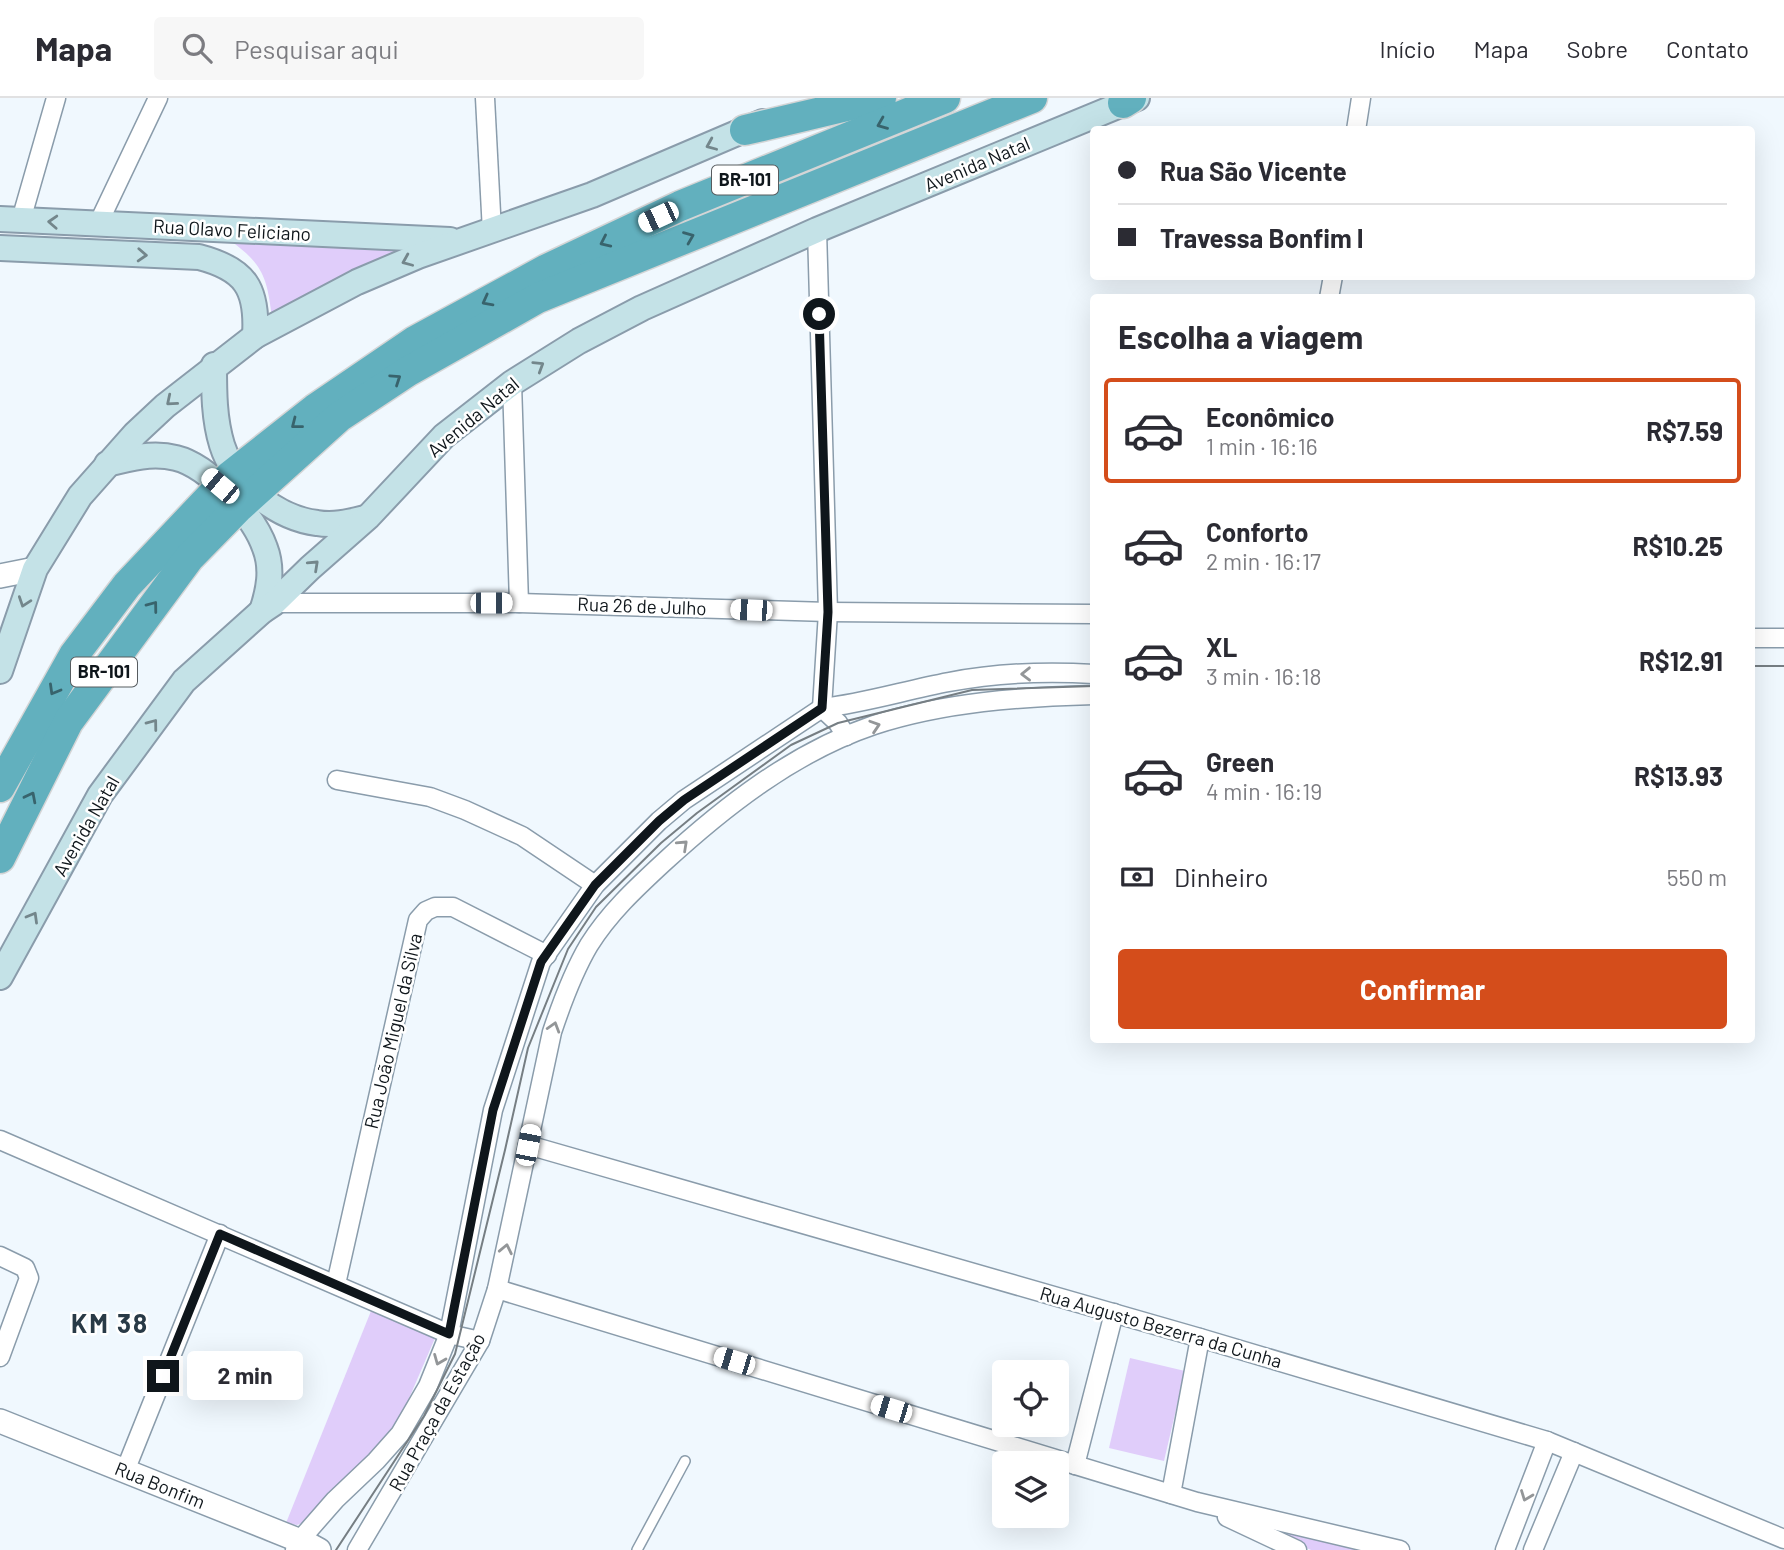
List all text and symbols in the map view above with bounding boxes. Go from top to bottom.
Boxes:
search box [154,17,644,80]
text: Mapa [35,28,112,68]
icon: search [178,29,216,67]
text: Pesquisar aqui [234,33,399,64]
text: Início [1380,34,1436,63]
text: Mapa [1474,34,1528,63]
text: Sobre [1566,34,1628,63]
text: Contato [1666,34,1749,63]
one-way arrow [877,116,890,130]
street label: Avenida Natal [921,131,1033,196]
one-way arrow [705,136,717,150]
text: Rua São Vicente [1160,155,1347,186]
road number: BR-101 [712,166,778,194]
car [635,199,682,235]
one-way arrow [48,214,59,229]
street label: Rua Olavo Feliciano [152,214,312,245]
text: Travessa Bonfim I [1160,222,1364,253]
one-way arrow [683,231,695,245]
one-way arrow [600,233,612,247]
one-way arrow [136,248,147,263]
one-way arrow [402,253,414,267]
one-way arrow [481,293,494,306]
route start [803,298,835,330]
text: Escolha a viagem [1118,317,1363,355]
one-way arrow [531,362,544,375]
street label: Avenida Natal [422,372,523,462]
one-way arrow [388,375,401,387]
one-way arrow [166,393,179,405]
icon: car [1122,399,1185,462]
text: Econômico [1206,401,1335,432]
text: R$7.59 [1646,415,1723,446]
one-way arrow [291,416,303,429]
text: 1 min · 16:16 [1206,432,1318,460]
car [198,464,243,508]
icon: car [1122,514,1185,577]
text: Conforto [1206,516,1309,547]
text: R$10.25 [1633,530,1723,561]
text: 2 min · 16:17 [1206,547,1321,575]
one-way arrow [305,560,318,573]
street label: Rua 26 de Julho [577,592,707,619]
car [471,593,513,614]
one-way arrow [18,596,32,608]
car [730,599,773,621]
one-way arrow [145,601,157,614]
icon: car [1122,629,1185,692]
text: XL [1206,631,1237,662]
text: R$12.91 [1639,645,1723,676]
road number: BR-101 [71,658,137,686]
text: 3 min · 16:18 [1206,662,1321,690]
one-way arrow [1020,667,1031,682]
one-way arrow [49,683,62,695]
one-way arrow [144,719,157,732]
one-way arrow [868,719,880,734]
icon: car [1122,744,1185,807]
text: Green [1206,746,1274,777]
text: R$13.93 [1634,760,1723,791]
street label: Avenida Natal [48,771,124,880]
text: 4 min · 16:19 [1206,777,1322,805]
one-way arrow [22,792,36,804]
one-way arrow [675,840,688,853]
icon: cash [1118,858,1156,896]
text: Dinheiro [1174,861,1269,892]
text: 550 m [1667,863,1727,891]
one-way arrow [24,911,37,924]
street label: Rua João Miguel da Silva [359,931,426,1131]
button: Confirmar [1118,949,1727,1029]
one-way arrow [545,1021,560,1033]
car [514,1122,543,1168]
one-way arrow [497,1243,512,1255]
street label: Rua Augusto Bezerra da Cunha [1037,1281,1285,1372]
district label: KM 38 [71,1307,149,1338]
street label: Rua Praça da Estação [383,1329,490,1495]
car [711,1345,758,1377]
callout: 2 min [188,1352,303,1400]
one-way arrow [433,1353,447,1365]
route end [147,1360,179,1392]
map controls [992,1360,1069,1528]
button: locate [992,1360,1069,1437]
text: 2 min [217,1361,273,1389]
car [868,1393,915,1425]
button: layers [992,1451,1069,1528]
street label: Rua Bonfim [112,1456,209,1513]
one-way arrow [1520,1489,1534,1501]

